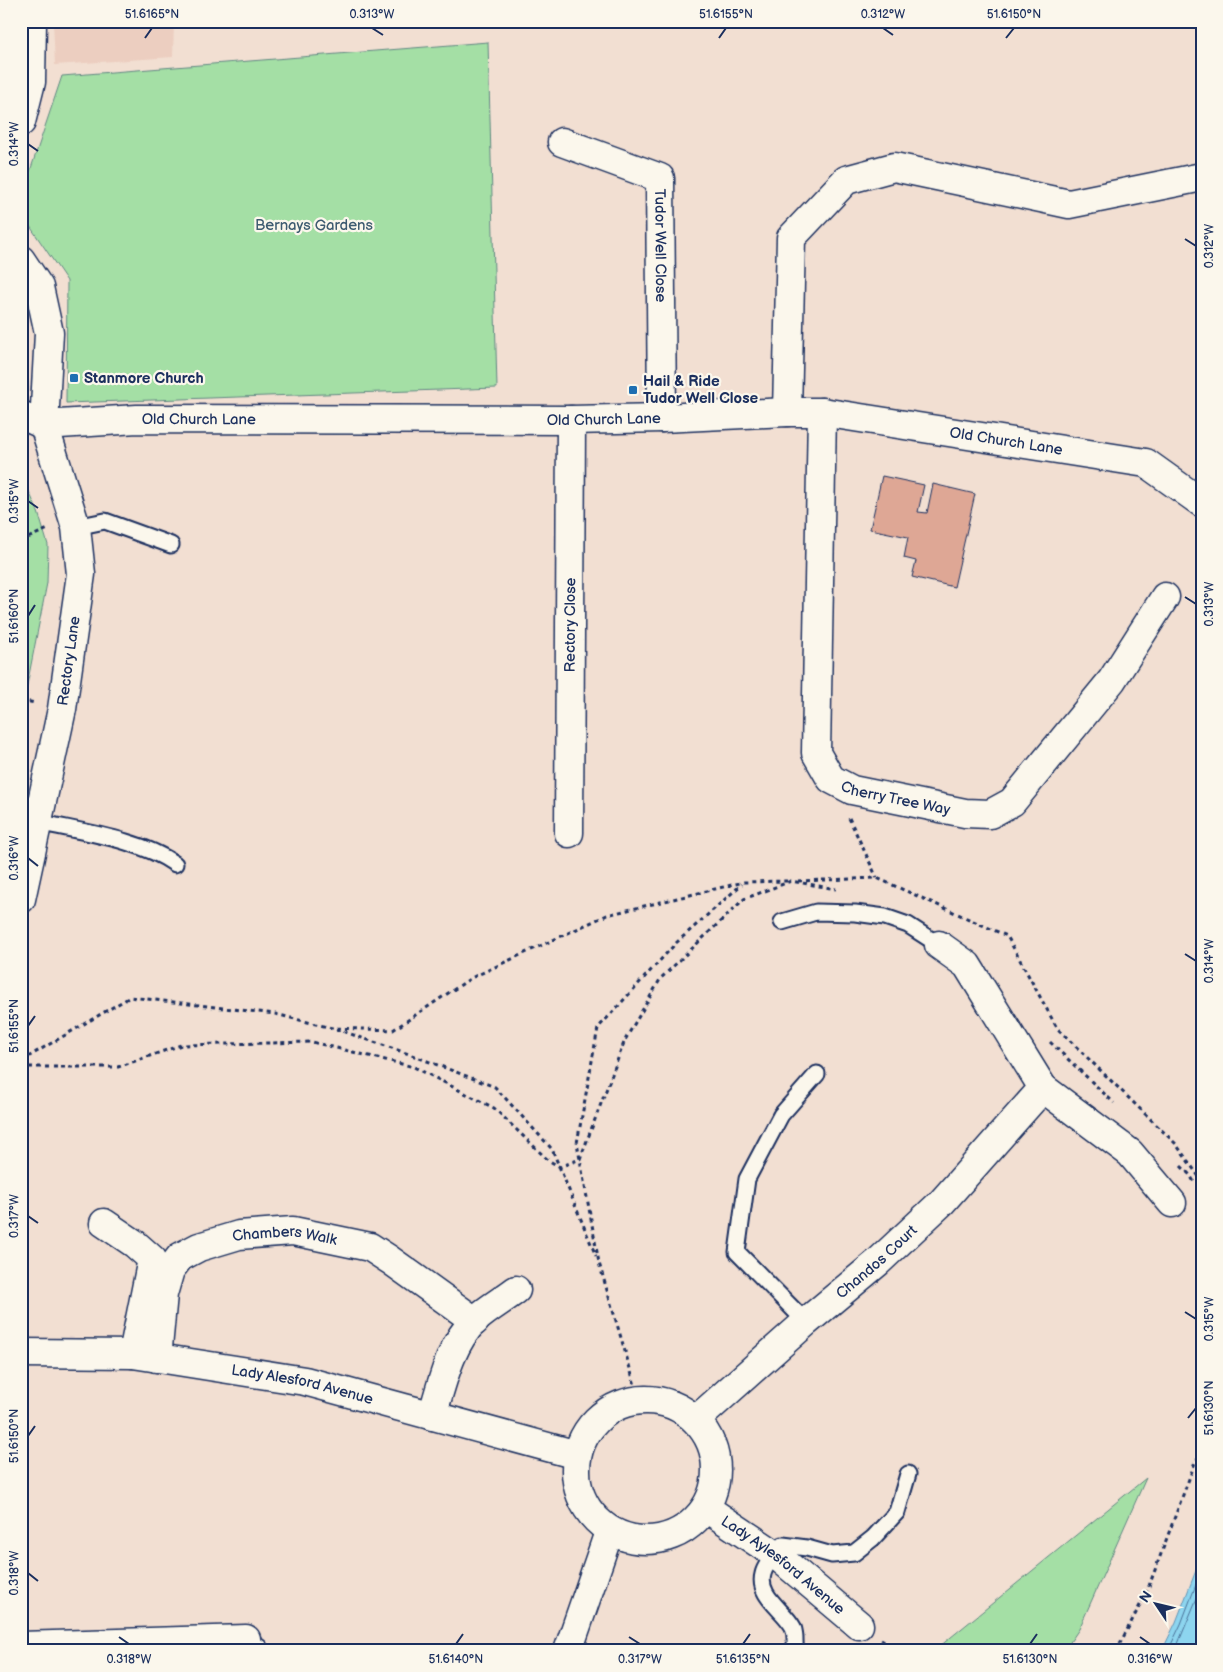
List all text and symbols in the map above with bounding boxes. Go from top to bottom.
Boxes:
text: 51.6165°N [125,7,179,22]
text: 0.313°W [349,7,395,22]
text: 51.6155°N [699,7,753,22]
text: 0.312°W [861,7,905,22]
text: 51.6150°N [987,7,1041,22]
text: 0.314°W [7,122,22,166]
street label: Tudor Well Close [651,189,671,303]
park label: Bernays Gardens [255,216,374,235]
text: 0.312°W [1202,224,1217,268]
place label: Stanmore Church [84,369,204,388]
marker: Stanmore Church [68,372,80,384]
place label: Hail & Ride Tudor Well Close [643,372,759,408]
marker: Hail & Ride Tudor Well Close [627,384,639,396]
street label: Old Church Lane [547,409,661,430]
street label: Old Church Lane [142,410,256,429]
street label: Old Church Lane [948,423,1064,459]
text: 0.315°W [7,479,22,523]
street label: Rectory Close [560,577,580,673]
text: 0.313°W [1202,581,1217,627]
text: 51.6160°N [7,589,22,643]
street label: Rectory Lane [53,615,85,707]
street label: Cherry Tree Way [837,776,952,819]
text: 0.316°W [7,835,22,880]
text: 0.314°W [1202,939,1217,983]
text: 51.6155°N [7,999,22,1053]
text: 0.317°W [7,1194,22,1238]
street label: Chambers Walk [230,1221,339,1250]
street label: Chandos Court [832,1221,921,1303]
text: 0.315°W [1202,1297,1217,1341]
street label: Lady Alesford Avenue [230,1360,375,1409]
text: 51.6130°N [1202,1381,1217,1435]
text: 51.6150°N [7,1409,22,1463]
street label: Lady Aylesford Avenue [718,1511,849,1619]
text: 0.318°W [7,1550,22,1595]
north arrow [1130,1580,1180,1630]
text: N [1136,1588,1156,1606]
text: 0.318°W [107,1652,152,1667]
text: 51.6140°N [429,1652,483,1667]
text: 0.317°W [618,1652,662,1667]
text: 51.6135°N [716,1652,770,1667]
text: 51.6130°N [1003,1652,1057,1667]
text: 0.316°W [1128,1652,1173,1667]

